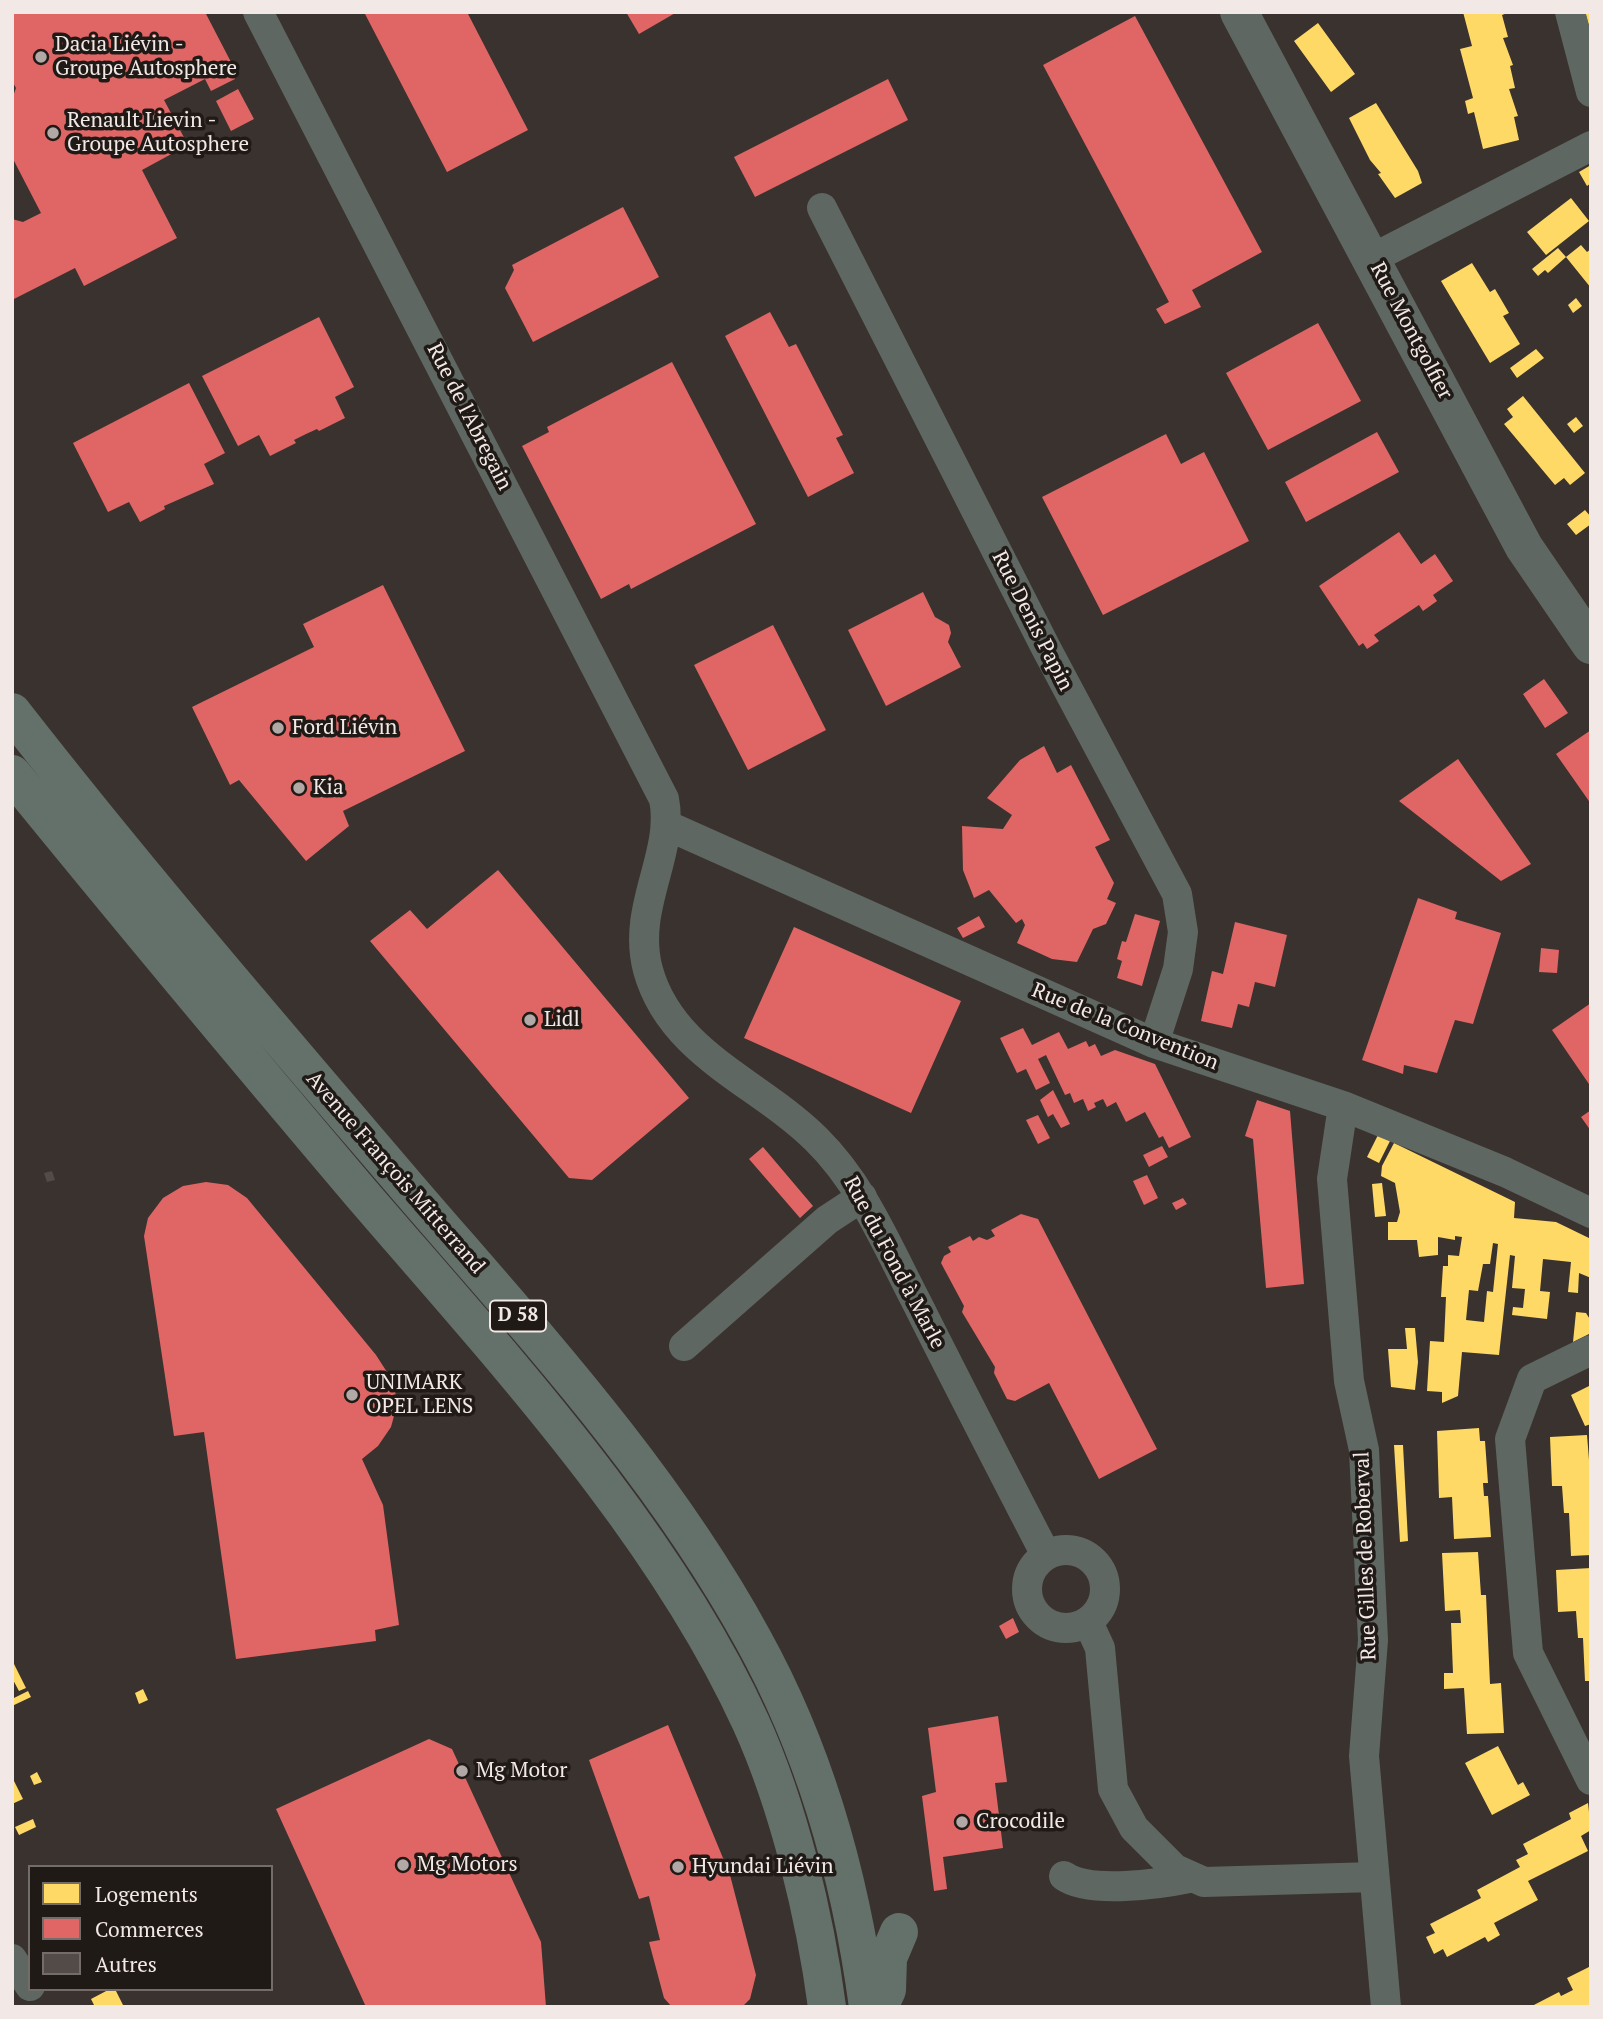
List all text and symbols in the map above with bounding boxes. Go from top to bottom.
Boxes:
place label: Dacia Liévin - Groupe Autosphere [55,32,237,82]
marker: Dacia Liévin - Groupe Autosphere [33,49,49,65]
place label: Renault Lievin - Groupe Autosphere [67,108,249,158]
marker: Renault Lievin - Groupe Autosphere [45,125,61,141]
street label: Rue Montgolfier [1364,258,1458,404]
street label: Rue de l'Abregain [421,339,517,495]
street label: Rue Denis Papin [986,547,1078,695]
place label: Ford Liévin [292,715,397,741]
marker: Ford Liévin [270,720,286,736]
place label: Kia [313,775,343,801]
marker: Kia [291,780,307,796]
street label: Rue de la Convention [1028,978,1222,1076]
place label: Lidl [544,1007,580,1033]
marker: Lidl [522,1012,538,1028]
street label: Avenue François Mitterrand [300,1067,490,1279]
street label: Rue du Fond à Marle [838,1172,950,1354]
road number: D 58 [490,1300,546,1332]
place label: UNIMARK OPEL LENS [366,1370,473,1420]
marker: UNIMARK OPEL LENS [344,1387,360,1403]
street label: Rue Gilles de Roberval [1350,1451,1382,1661]
place label: Mg Motor [476,1758,567,1784]
marker: Mg Motor [454,1763,470,1779]
place label: Crocodile [976,1809,1065,1835]
marker: Crocodile [954,1814,970,1830]
place label: Mg Motors [417,1852,518,1878]
place label: Hyundai Liévin [692,1854,834,1880]
marker: Mg Motors [395,1857,411,1873]
marker: Hyundai Liévin [670,1859,686,1875]
legend [28,1865,273,1991]
text: Logements [95,1880,198,1908]
text: Commerces [95,1915,204,1943]
text: Autres [95,1950,157,1978]

